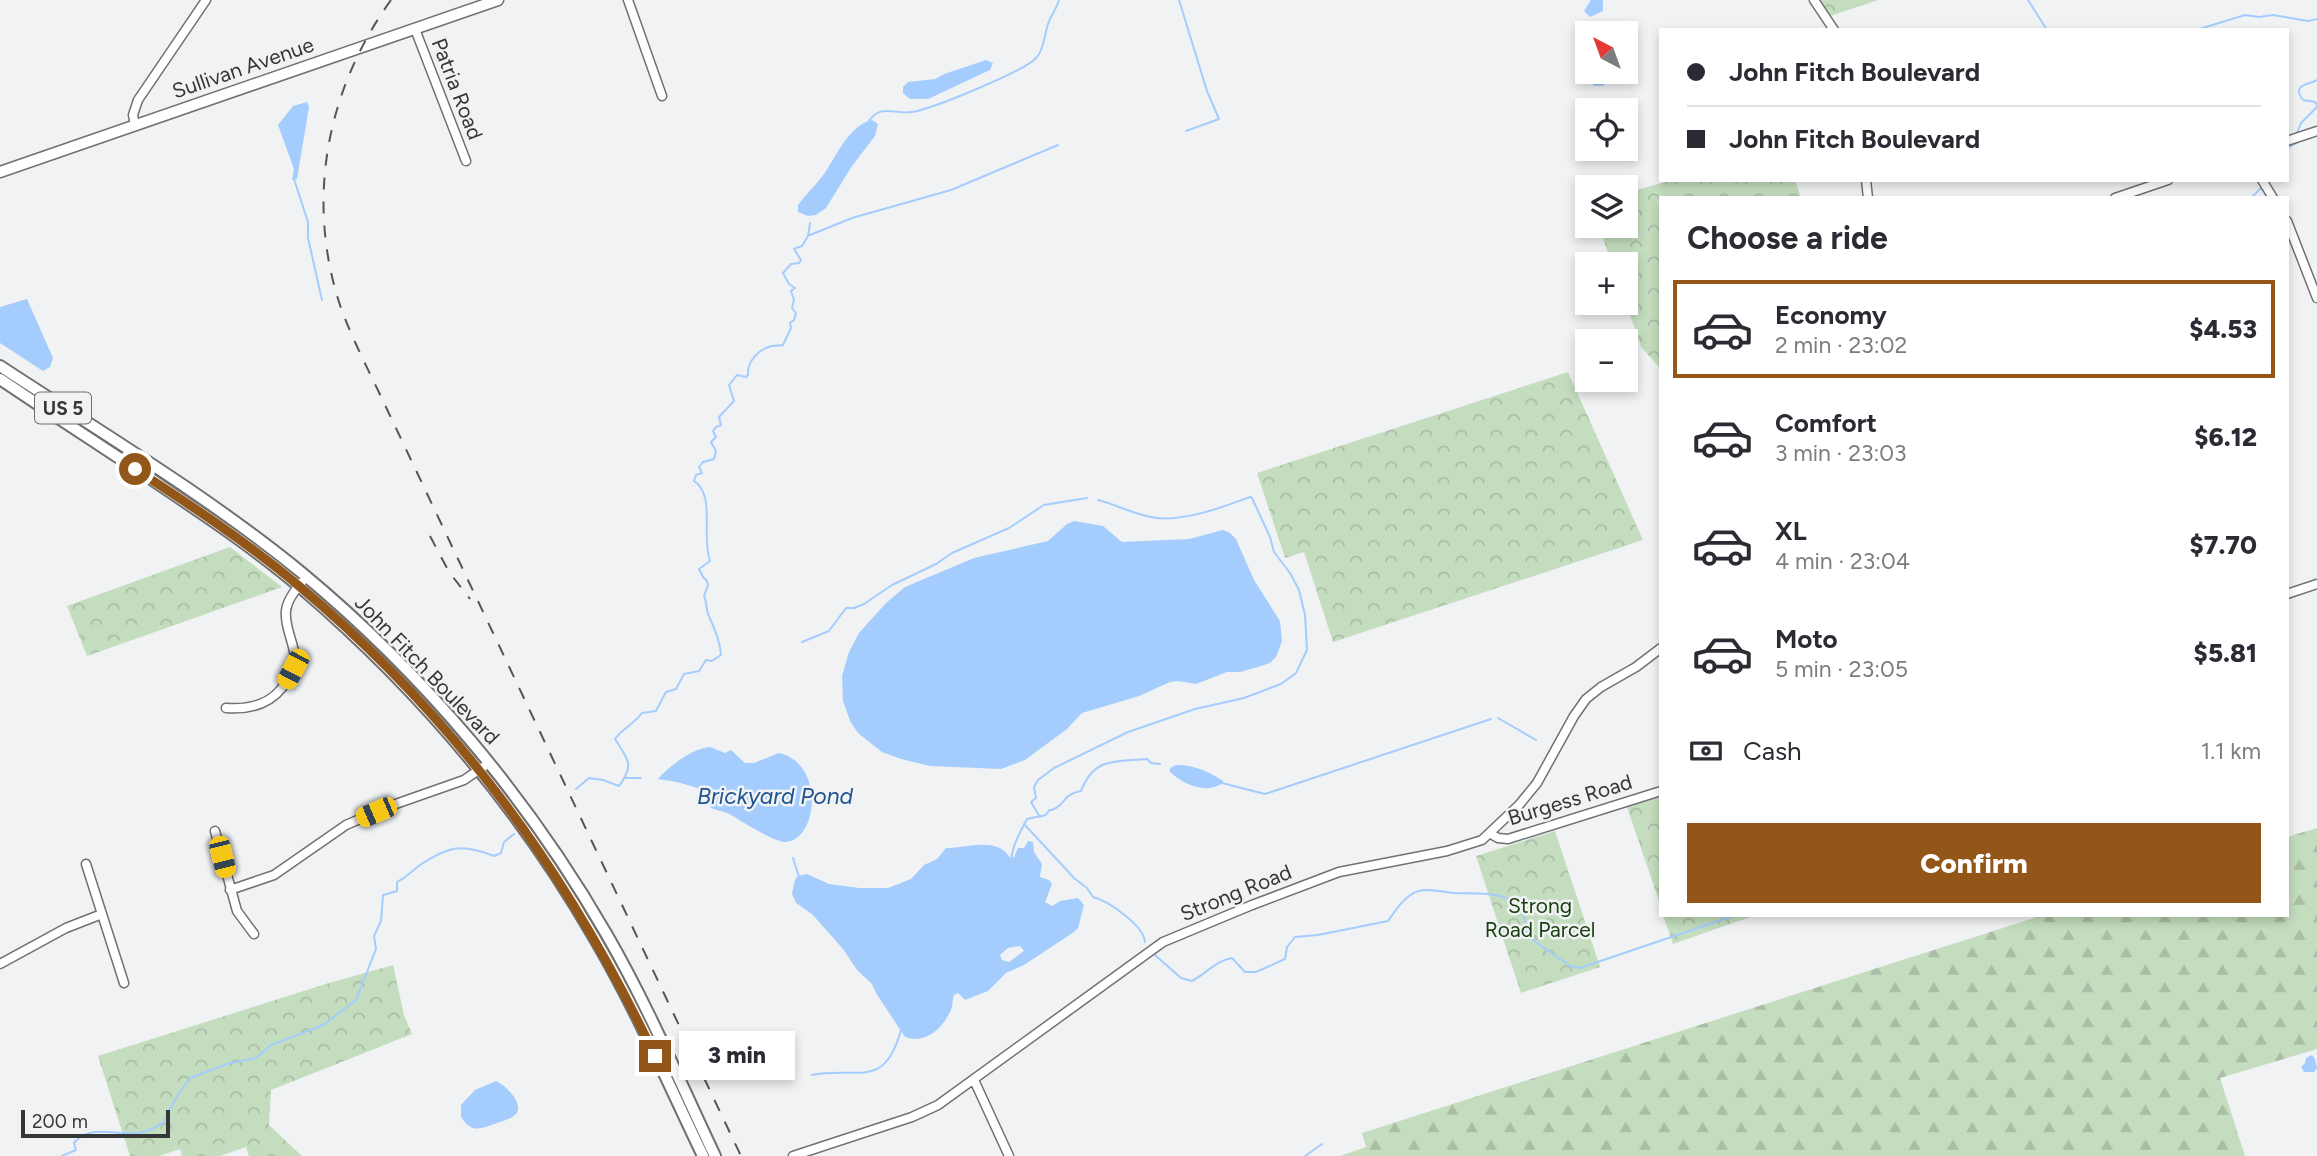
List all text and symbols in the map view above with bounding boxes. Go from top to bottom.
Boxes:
north arrow [1575,21,1638,84]
map controls [1575,21,1638,392]
street label: Sullivan Avenue [169,32,317,103]
street label: Patria Road [427,34,488,143]
text: John Fitch Boulevard [1729,56,1980,88]
button: locate [1575,98,1638,161]
text: John Fitch Boulevard [1729,123,1980,155]
button: layers [1575,175,1638,238]
text: Choose a ride [1687,219,1888,257]
button: + [1575,252,1638,315]
icon: car [1691,298,1754,361]
text: Economy [1775,299,1887,331]
text: $4.53 [2189,313,2257,345]
button: − [1575,329,1638,392]
text: 2 min · 23:02 [1775,331,1907,359]
road number: US 5 [35,392,91,424]
icon: car [1691,406,1754,469]
text: Comfort [1775,407,1877,439]
text: $6.12 [2194,421,2257,453]
text: 3 min · 23:03 [1775,439,1907,467]
route start [119,453,151,485]
icon: car [1691,514,1754,577]
text: XL [1775,515,1807,547]
text: $7.70 [2189,529,2257,561]
text: 4 min · 23:04 [1775,547,1910,575]
street label: John Fitch Boulevard [350,590,505,749]
icon: car [1691,622,1754,685]
text: Moto [1775,623,1838,655]
text: $5.81 [2194,637,2257,669]
car [274,646,313,692]
text: 5 min · 23:05 [1775,655,1908,683]
icon: cash [1687,732,1725,770]
text: Cash [1743,735,1802,767]
text: 1.1 km [2201,737,2261,765]
street label: Burgess Road [1505,769,1635,830]
water label: Brickyard Pond [697,782,853,810]
car [353,794,400,830]
button: Confirm [1687,823,2261,903]
car [207,834,238,880]
street label: Strong Road [1177,859,1295,926]
park label: Strong Road Parcel [1485,893,1595,942]
callout: 3 min [680,1032,795,1080]
route end [639,1040,671,1072]
text: 3 min [708,1041,766,1069]
scale bar [21,1107,170,1139]
text: 200 m [32,1110,88,1133]

